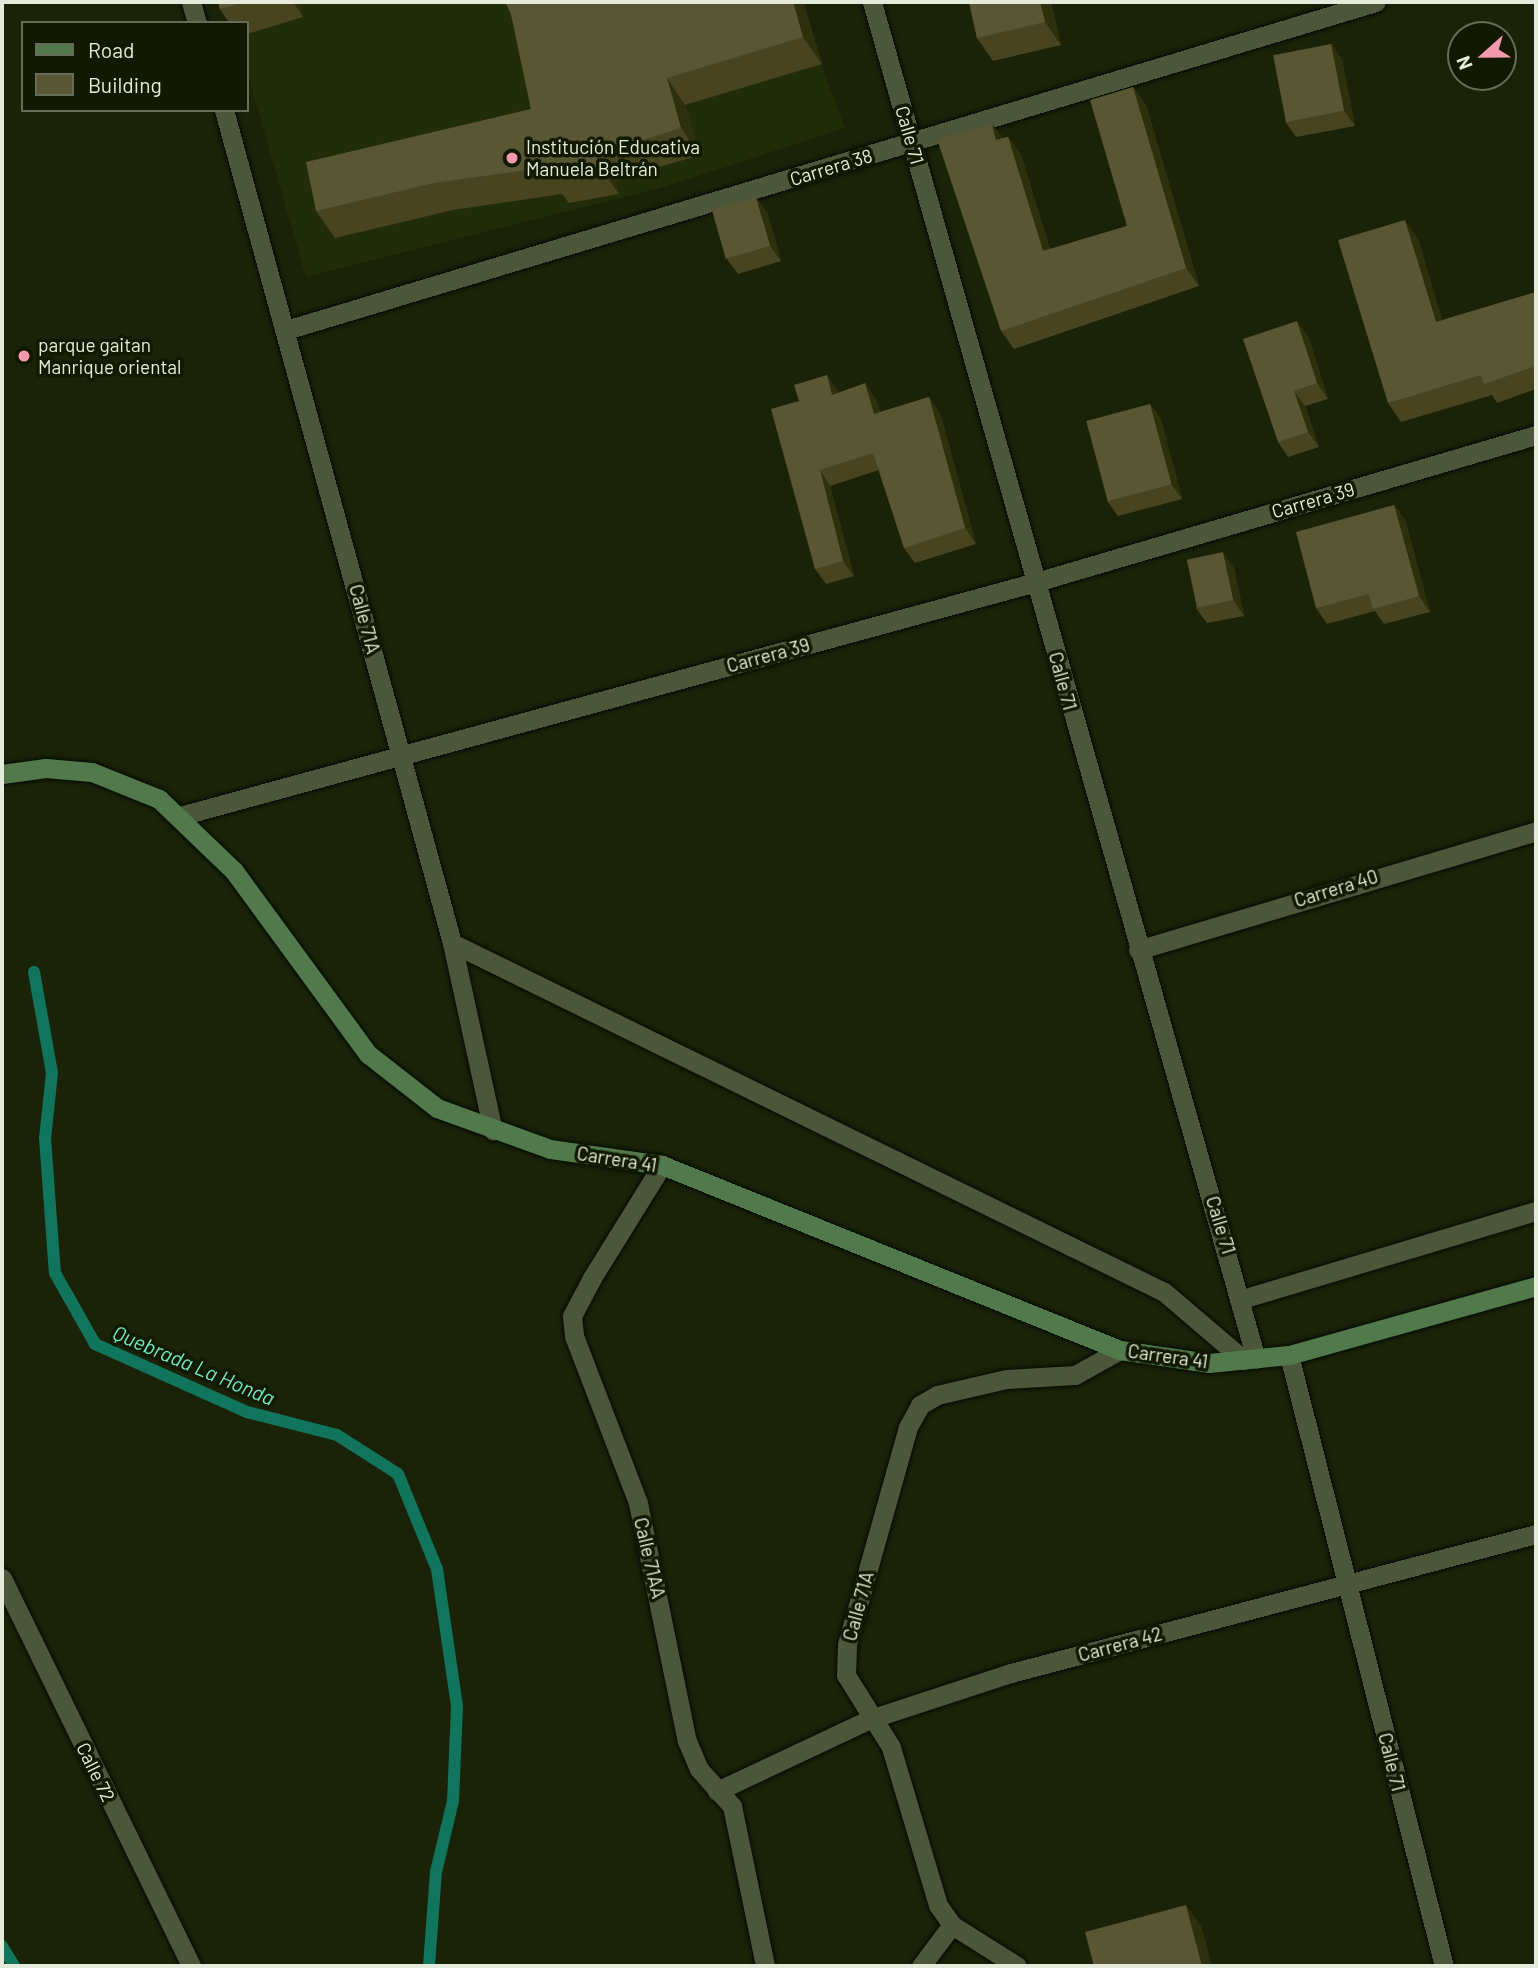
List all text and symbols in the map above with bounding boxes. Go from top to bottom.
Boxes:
legend [21,21,248,112]
north arrow [1447,21,1517,91]
text: Road [88,37,134,62]
text: N [1451,53,1477,73]
text: Building [88,72,162,97]
street label: Calle 71 [891,103,929,167]
place label: Institución Educativa Manuela Beltrán [526,136,700,180]
street label: Carrera 38 [787,144,875,190]
marker: Institución Educativa Manuela Beltrán [504,150,520,166]
place label: parque gaitan Manrique oriental [38,334,181,378]
marker: parque gaitan Manrique oriental [16,348,32,364]
street label: Carrera 39 [1269,477,1357,523]
street label: Calle 71A [345,582,385,656]
street label: Carrera 39 [724,633,812,677]
street label: Calle 71 [1044,649,1082,713]
street label: Carrera 40 [1291,864,1381,912]
street label: Carrera 41 [575,1141,659,1177]
street label: Calle 71 [1201,1193,1241,1257]
water label: Quebrada La Honda [109,1320,279,1410]
street label: Carrera 41 [1126,1339,1210,1373]
street label: Calle 71AA [630,1515,670,1601]
street label: Calle 71A [838,1569,878,1643]
street label: Carrera 42 [1076,1622,1164,1666]
street label: Calle 71 [1374,1730,1410,1794]
street label: Calle 72 [72,1739,120,1805]

